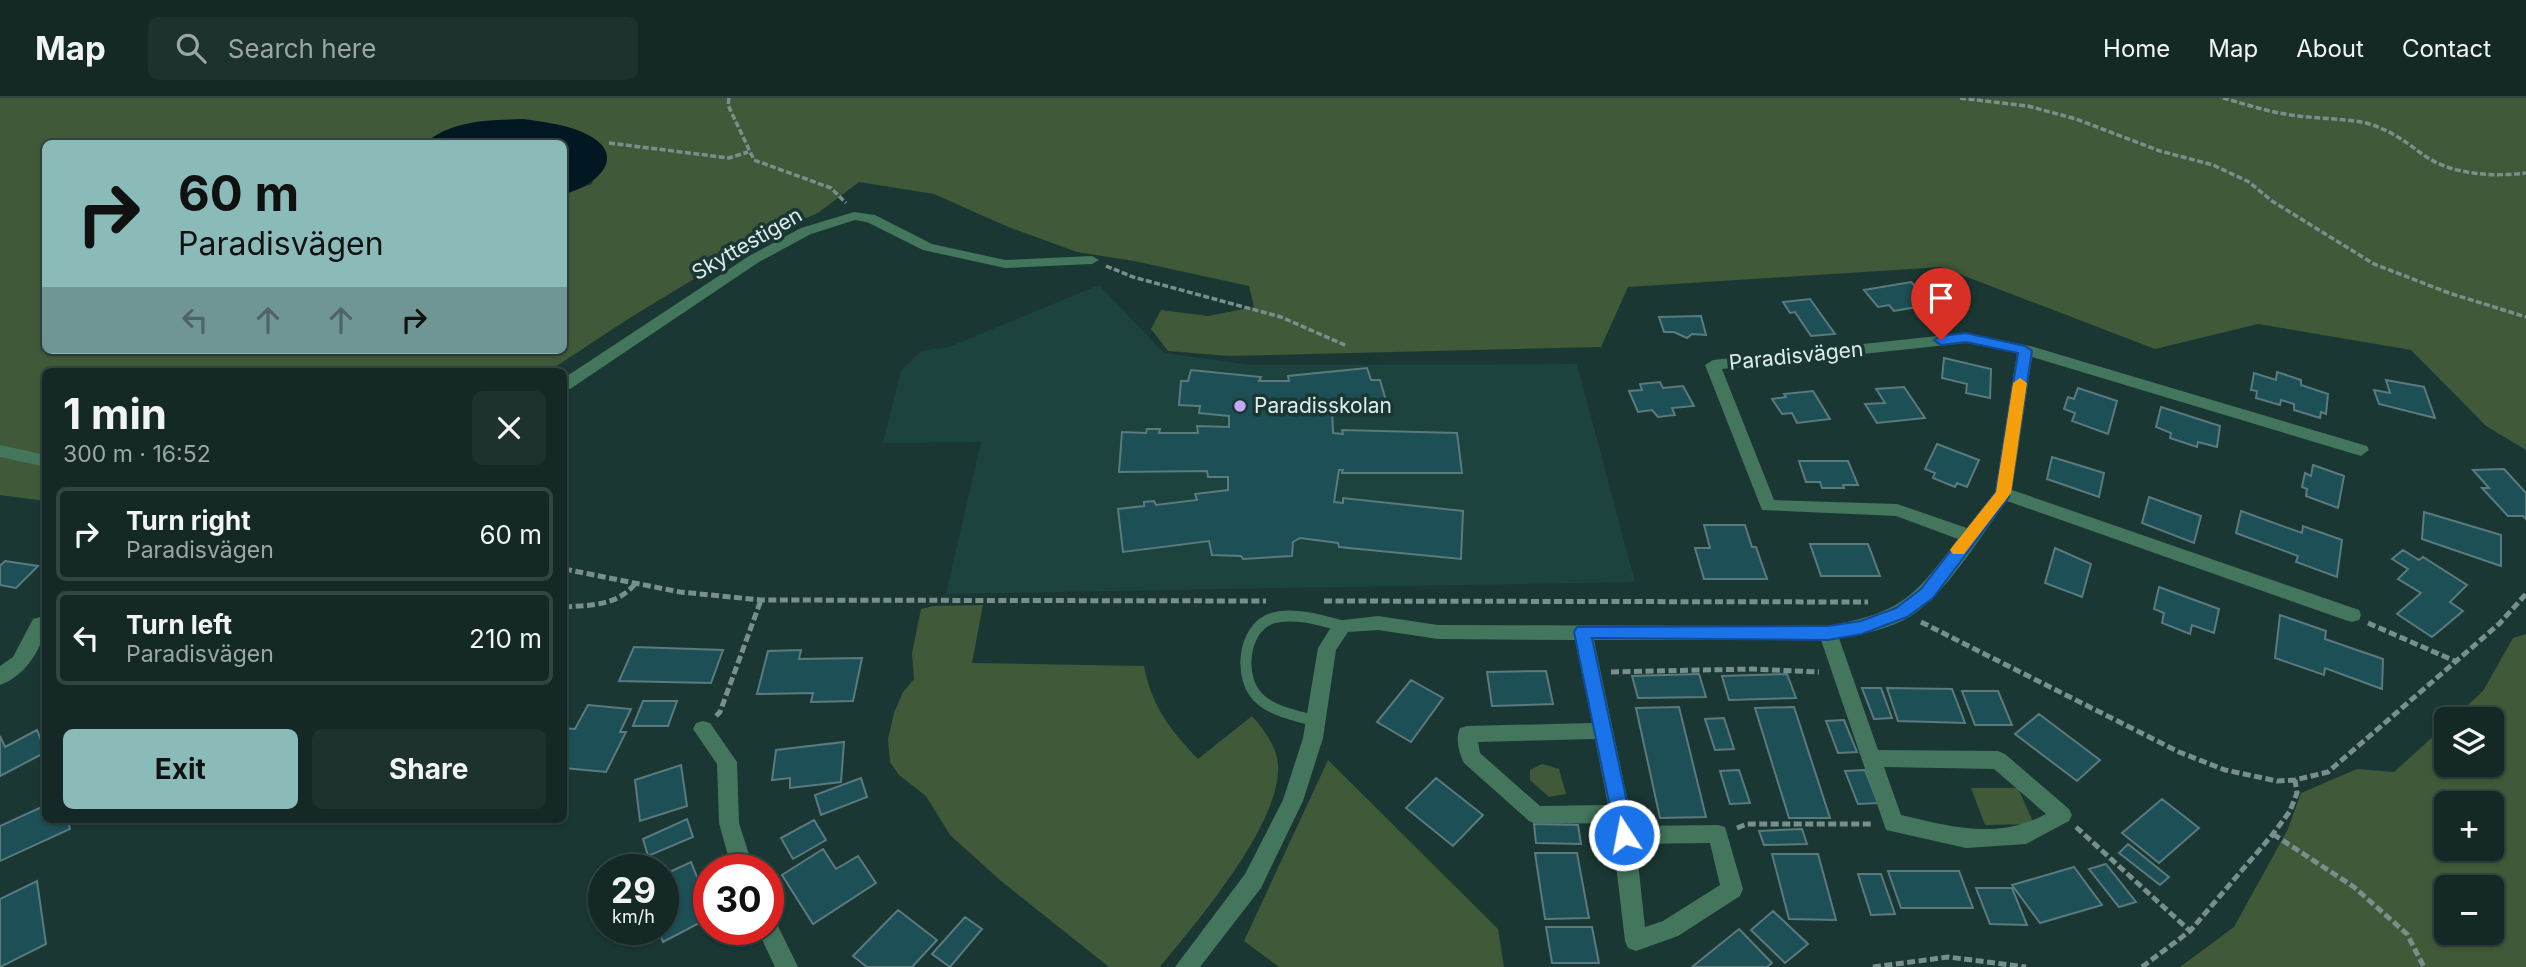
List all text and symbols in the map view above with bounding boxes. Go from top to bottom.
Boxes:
search box [148,17,638,80]
text: Map [35,28,106,68]
icon: search [172,29,210,67]
text: Search here [228,33,376,64]
text: Home [2103,34,2170,63]
text: Map [2208,34,2258,63]
text: About [2296,34,2364,63]
text: Contact [2402,34,2491,63]
text: 60 m [178,164,299,223]
icon: right [63,168,154,259]
street label: Skyttestigen [687,202,806,285]
text: Paradisvägen [178,224,384,263]
pin [1911,268,1971,340]
icon: arrive [1922,279,1960,317]
icon: left [176,301,214,339]
icon: ahead [249,301,287,339]
icon: ahead [322,301,360,339]
icon: right [395,301,433,339]
street label: Paradisvägen [1728,336,1864,375]
text: 1 min [63,388,167,439]
button: close [472,391,546,465]
place label: Paradisskolan [1254,393,1392,418]
marker: Paradisskolan [1232,398,1248,414]
text: 300 m · 16:52 [63,440,211,468]
text: Turn right [126,505,251,536]
icon: right [67,515,105,553]
text: 60 m [479,519,542,550]
text: Paradisvägen [126,536,274,564]
text: Turn left [126,609,232,640]
icon: left [67,619,105,657]
text: 210 m [469,623,542,654]
text: Paradisvägen [126,640,274,668]
map controls [2434,707,2504,945]
button: layers [2434,707,2504,777]
button: Exit [63,729,298,809]
button: Share [312,729,546,809]
button: + [2434,791,2504,861]
position arrow [1587,798,1661,872]
speed limit sign: 30 [693,854,784,945]
text: 29 [611,869,656,911]
button: − [2434,875,2504,945]
text: km/h [612,906,655,927]

